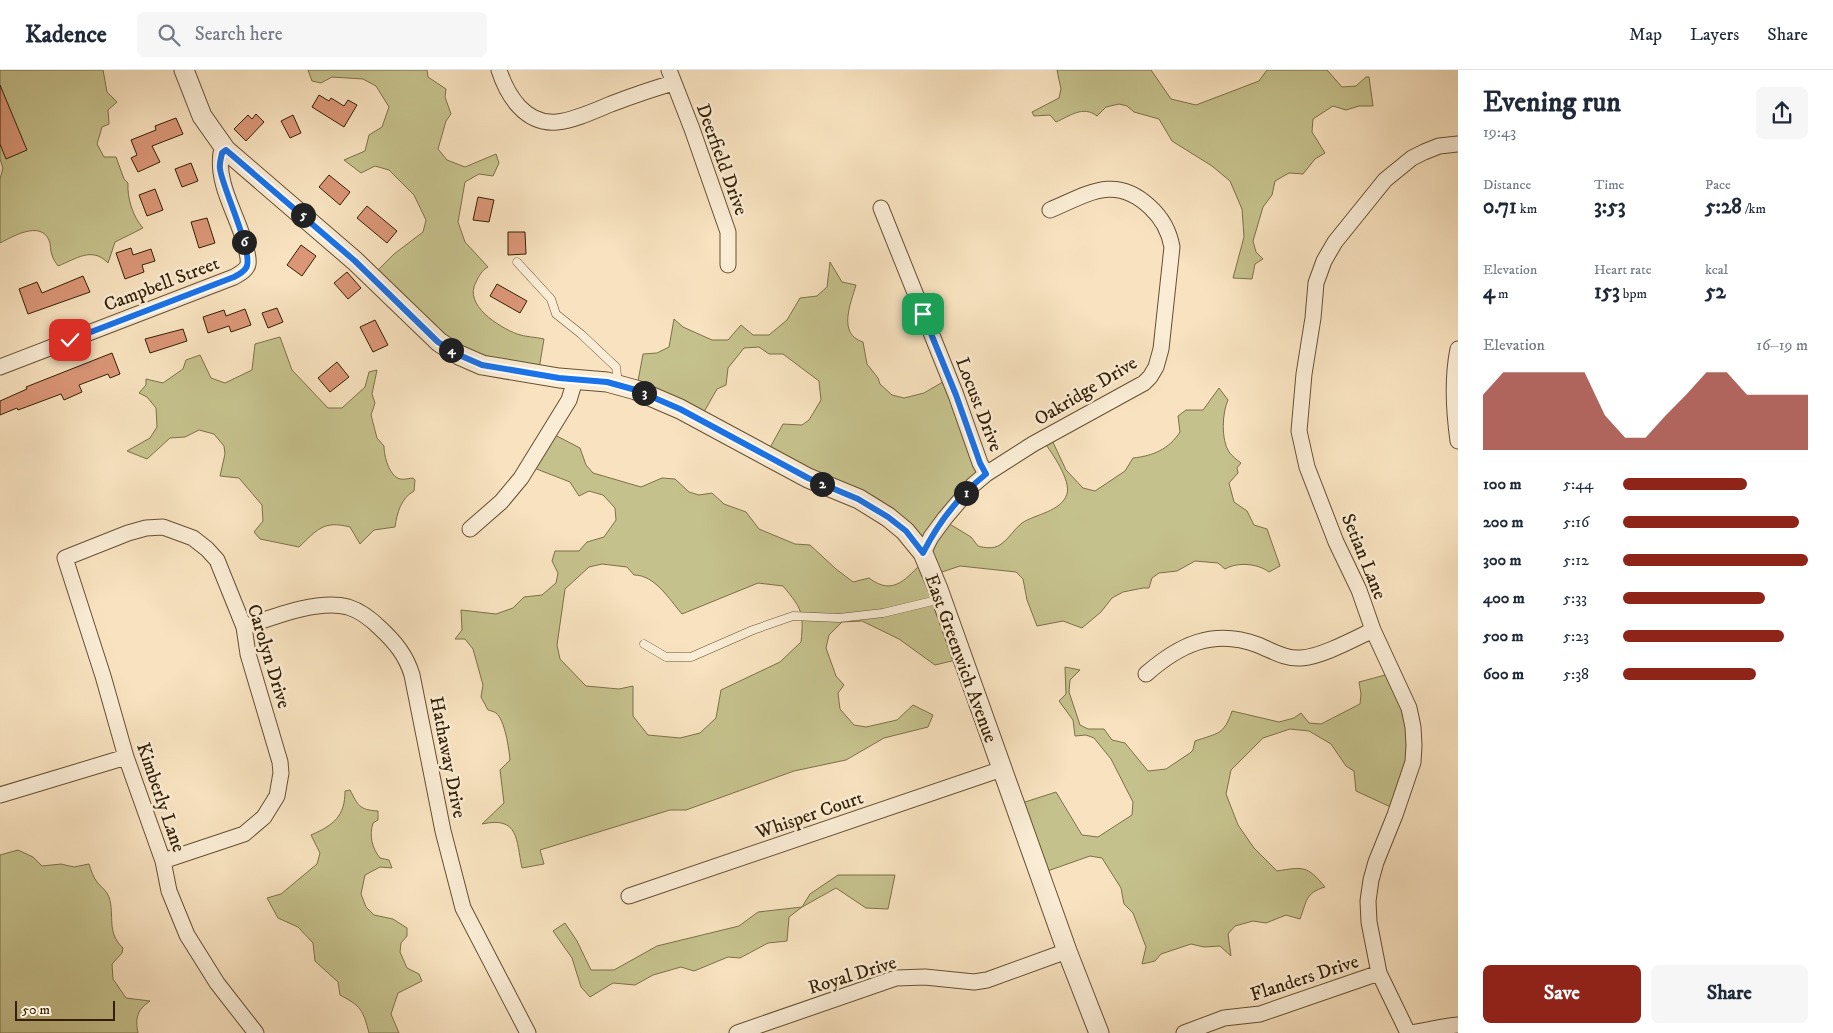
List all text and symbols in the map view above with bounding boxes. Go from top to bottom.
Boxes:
search box [137,12,487,57]
text: Kadence [25,20,107,50]
icon: search [155,21,183,49]
text: Search here [195,23,283,46]
text: Map [1629,24,1662,46]
text: Layers [1690,24,1739,46]
text: Share [1767,24,1808,46]
text: Evening run [1483,85,1621,120]
button: share [1756,87,1808,139]
street label: Deerfield Drive [691,101,752,219]
text: 19:43 [1483,122,1516,142]
text: Distance [1483,176,1531,194]
text: Time [1594,176,1624,194]
text: Pace [1705,176,1731,194]
text: 0.71 [1483,194,1517,220]
text: 3:53 [1594,194,1626,220]
text: 5:28 [1705,194,1742,220]
text: km [1517,200,1537,218]
text: /km [1742,200,1766,218]
pin: 5 [290,202,316,228]
text: 5 [300,206,307,224]
pin: 6 [232,230,256,254]
text: 6 [241,233,248,251]
street label: Campbell Street [101,252,222,317]
text: Elevation [1483,261,1537,279]
text: Heart rate [1594,261,1651,279]
text: kcal [1705,261,1728,279]
text: 4 [1483,279,1495,305]
text: 153 [1594,279,1620,305]
text: 52 [1705,279,1726,305]
text: m [1495,285,1509,303]
text: bpm [1620,285,1647,303]
pin [902,293,944,335]
icon: arrive [909,300,937,328]
pin [49,319,91,361]
icon: check [56,326,84,354]
text: Elevation [1483,335,1545,355]
text: 16–19 m [1756,335,1808,355]
pin: 4 [438,338,464,362]
text: 4 [447,341,456,359]
street label: Oakridge Drive [1030,352,1141,431]
street label: Locust Drive [950,354,1007,455]
pin: 3 [632,380,656,406]
text: 3 [642,384,647,402]
pin: 2 [810,472,834,496]
text: 100 m [1483,474,1522,494]
text: 5:44 [1563,474,1594,494]
text: 2 [819,475,826,493]
pin: 1 [954,480,978,506]
text: 1 [964,484,969,502]
street label: Setian Lane [1336,510,1391,603]
text: 200 m [1483,512,1524,532]
text: 5:16 [1563,512,1589,532]
text: 300 m [1483,550,1522,570]
text: 5:12 [1563,550,1589,570]
street label: East Greenwich Avenue [919,571,1002,746]
text: 400 m [1483,588,1525,608]
text: 5:33 [1563,588,1587,608]
street label: Carolyn Drive [242,602,295,711]
text: 500 m [1483,626,1524,646]
text: 5:23 [1563,626,1589,646]
text: 600 m [1483,664,1524,684]
text: 5:38 [1563,664,1589,684]
street label: Hathaway Drive [424,694,471,820]
street label: Kimberly Lane [131,740,190,855]
street label: Whisper Court [752,786,866,845]
street label: Flanders Drive [1247,950,1362,1007]
street label: Royal Drive [806,951,899,1000]
button: Save [1483,965,1641,1023]
button: Share [1651,965,1808,1023]
scale bar [15,998,115,1021]
text: 50 m [22,1001,50,1019]

